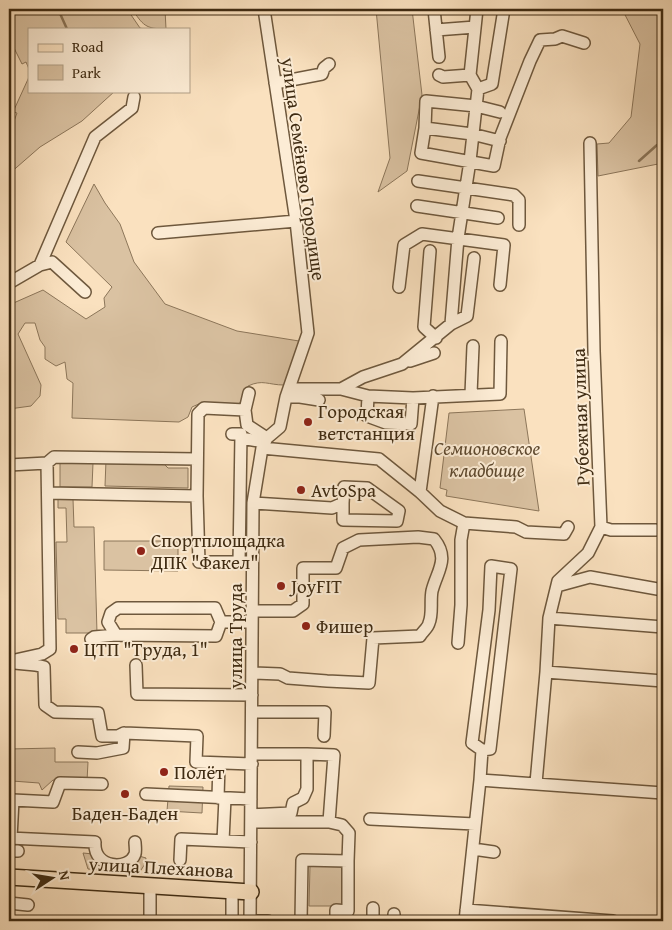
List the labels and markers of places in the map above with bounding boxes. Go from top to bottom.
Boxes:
place label: Городская ветстанция [318,397,415,447]
marker: Городская ветстанция [302,416,314,428]
place label: AvtoSpa [311,476,376,504]
marker: AvtoSpa [295,484,307,496]
place label: Спортплощадка ДПК "Факел" [150,526,285,576]
marker: Спортплощадка ДПК "Факел" [135,545,147,557]
place label: JoyFIT [289,572,342,600]
marker: JoyFIT [275,580,287,592]
place label: Фишер [316,612,373,640]
marker: Фишер [300,620,312,632]
place label: ЦТП "Труда, 1" [84,635,208,663]
marker: ЦТП "Труда, 1" [68,643,80,655]
place label: Полёт [174,758,225,786]
marker: Полёт [158,766,170,778]
marker: Баден-Баден [119,788,131,800]
place label: Баден-Баден [72,799,178,827]

